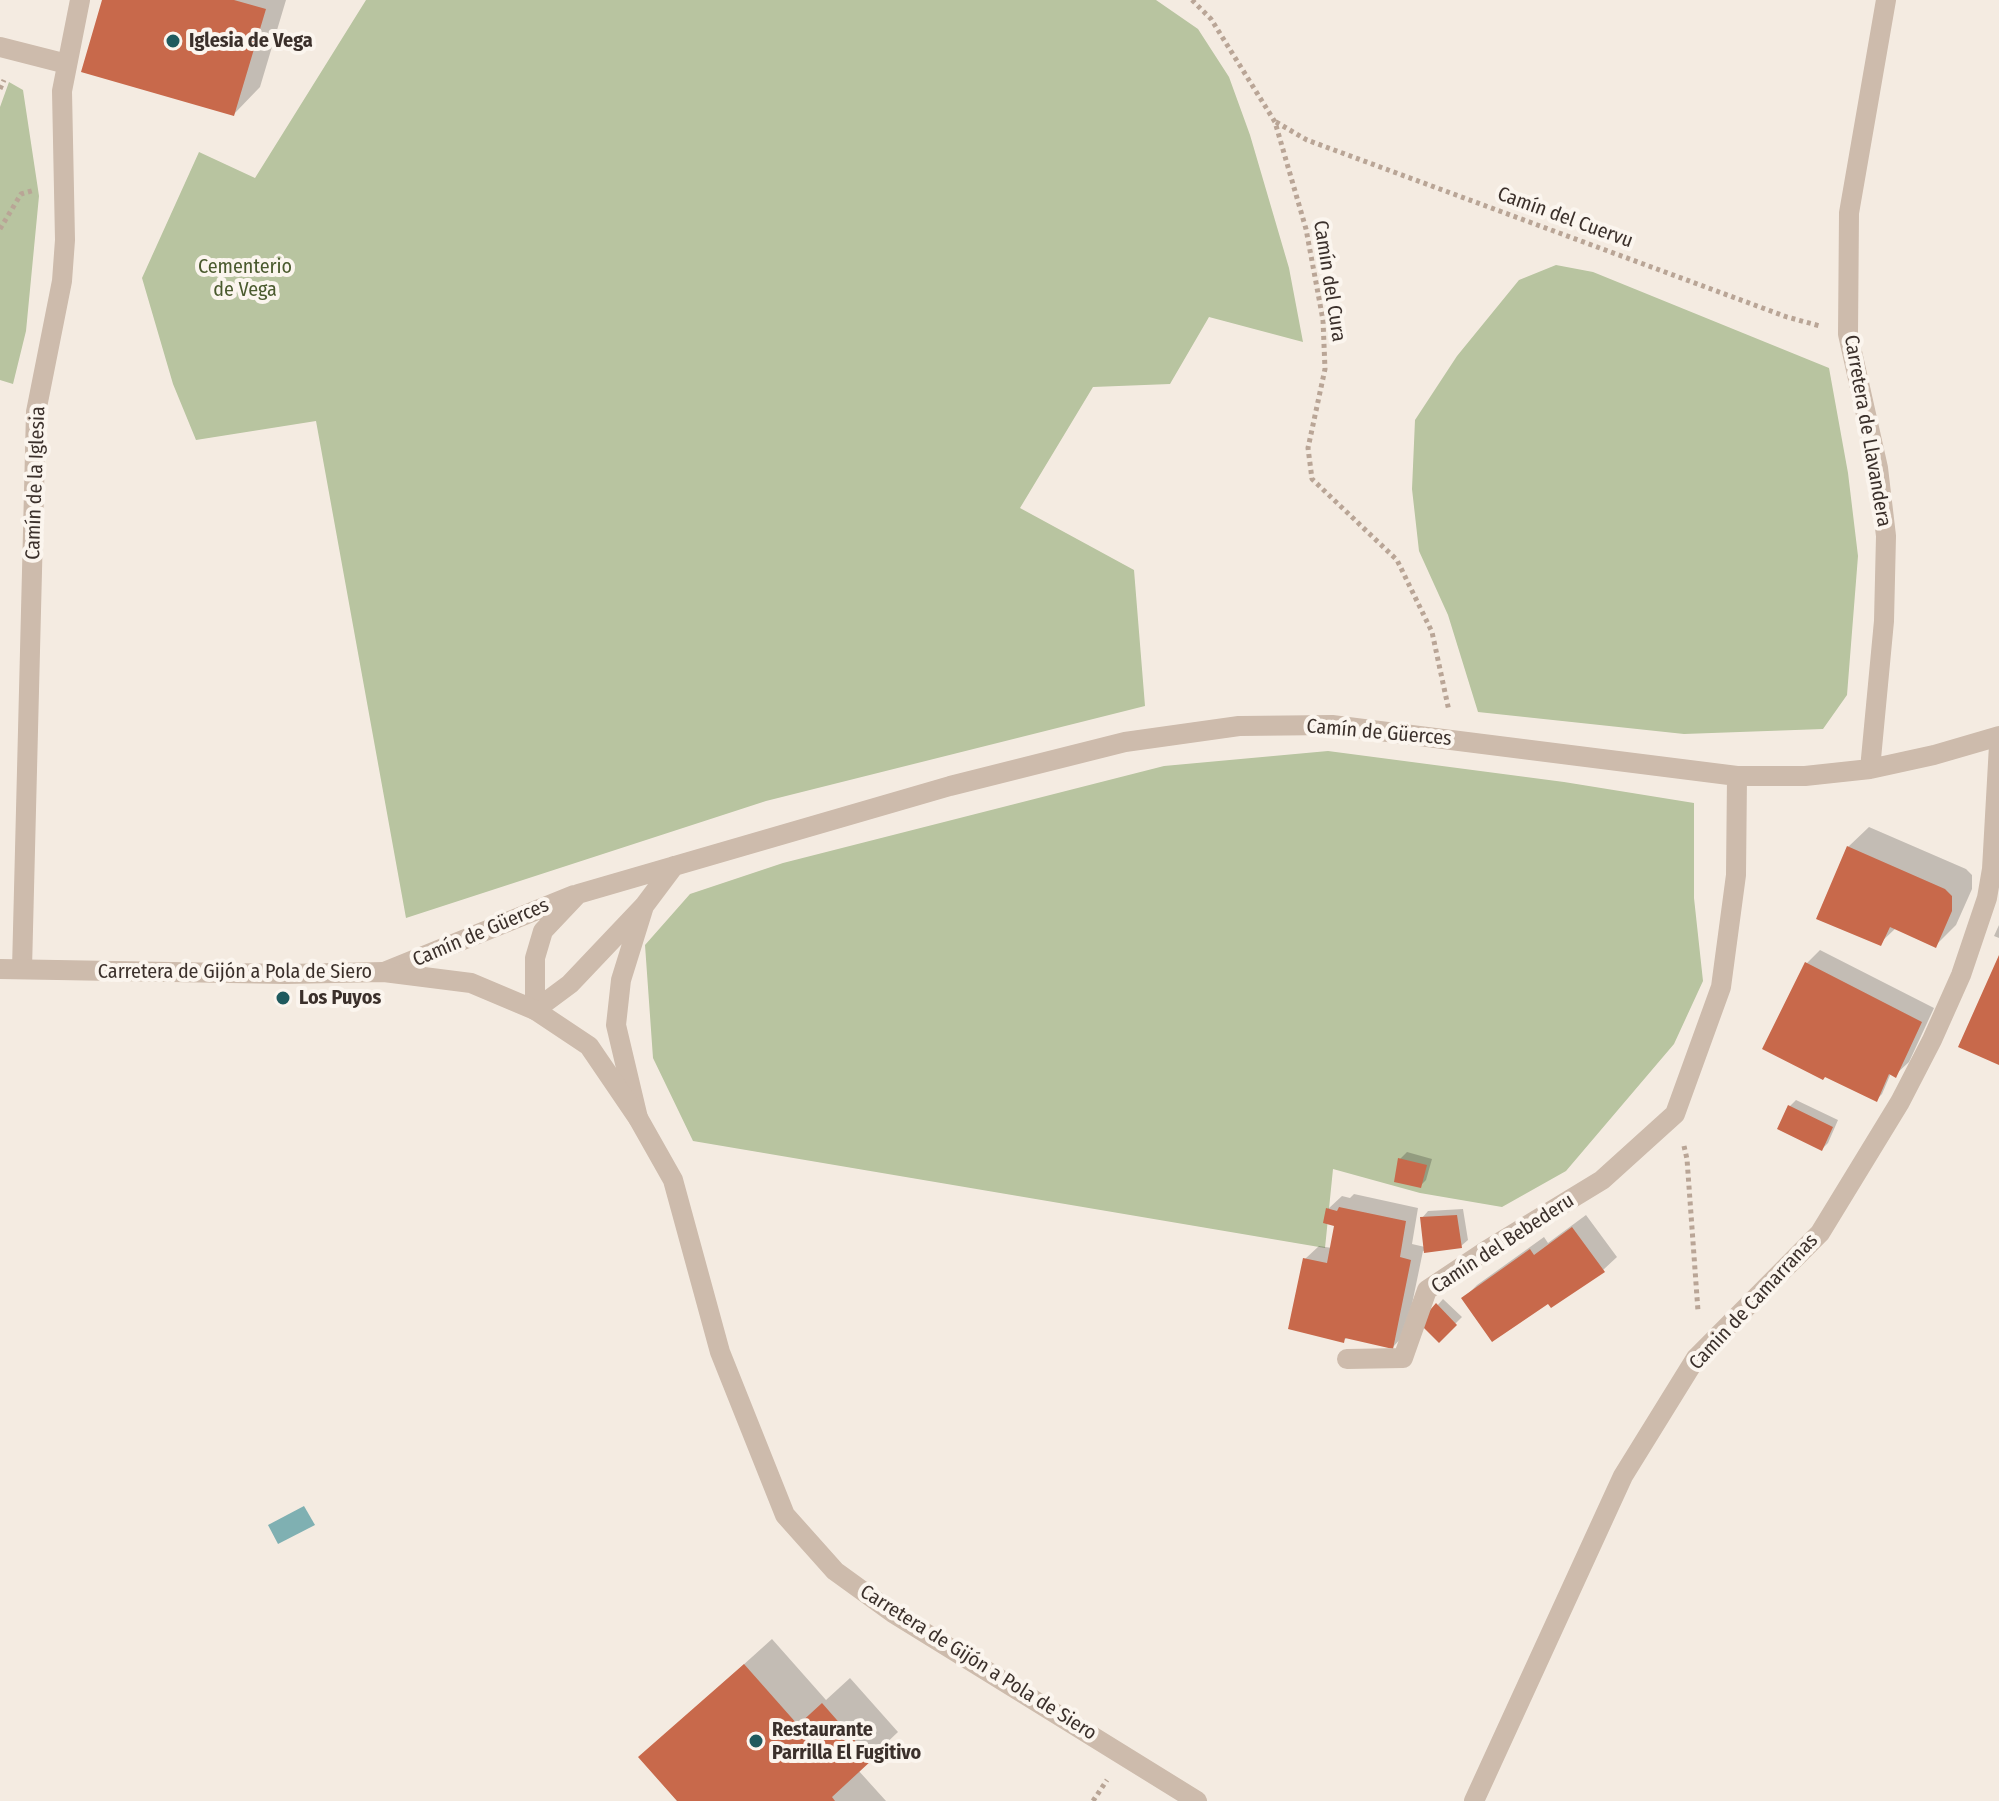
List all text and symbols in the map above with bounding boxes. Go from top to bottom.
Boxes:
place label: Iglesia de Vega [189,29,313,53]
marker: Iglesia de Vega [164,32,182,50]
street label: Camín del Cuervu [1494,182,1636,254]
street label: Camín del Cura [1308,219,1350,343]
park label: Cementerio de Vega [198,255,292,302]
street label: Carretera de Llavandera [1838,333,1896,529]
street label: Camín de la Iglesia [21,406,51,560]
street label: Camín de Güerces [1305,715,1453,751]
street label: Camín de Güerces [409,894,553,972]
street label: Carretera de Gijón a Pola de Siero [98,960,372,984]
place label: Los Puyos [299,986,381,1010]
marker: Los Puyos [274,989,292,1007]
street label: Camín del Bebederu [1427,1189,1579,1299]
street label: Camin de Camarranas [1685,1229,1823,1375]
street label: Carretera de Gijón a Pola de Siero [855,1580,1101,1746]
place label: Restaurante Parrilla El Fugitivo [772,1718,921,1765]
marker: Restaurante Parrilla El Fugitivo [747,1732,765,1750]

